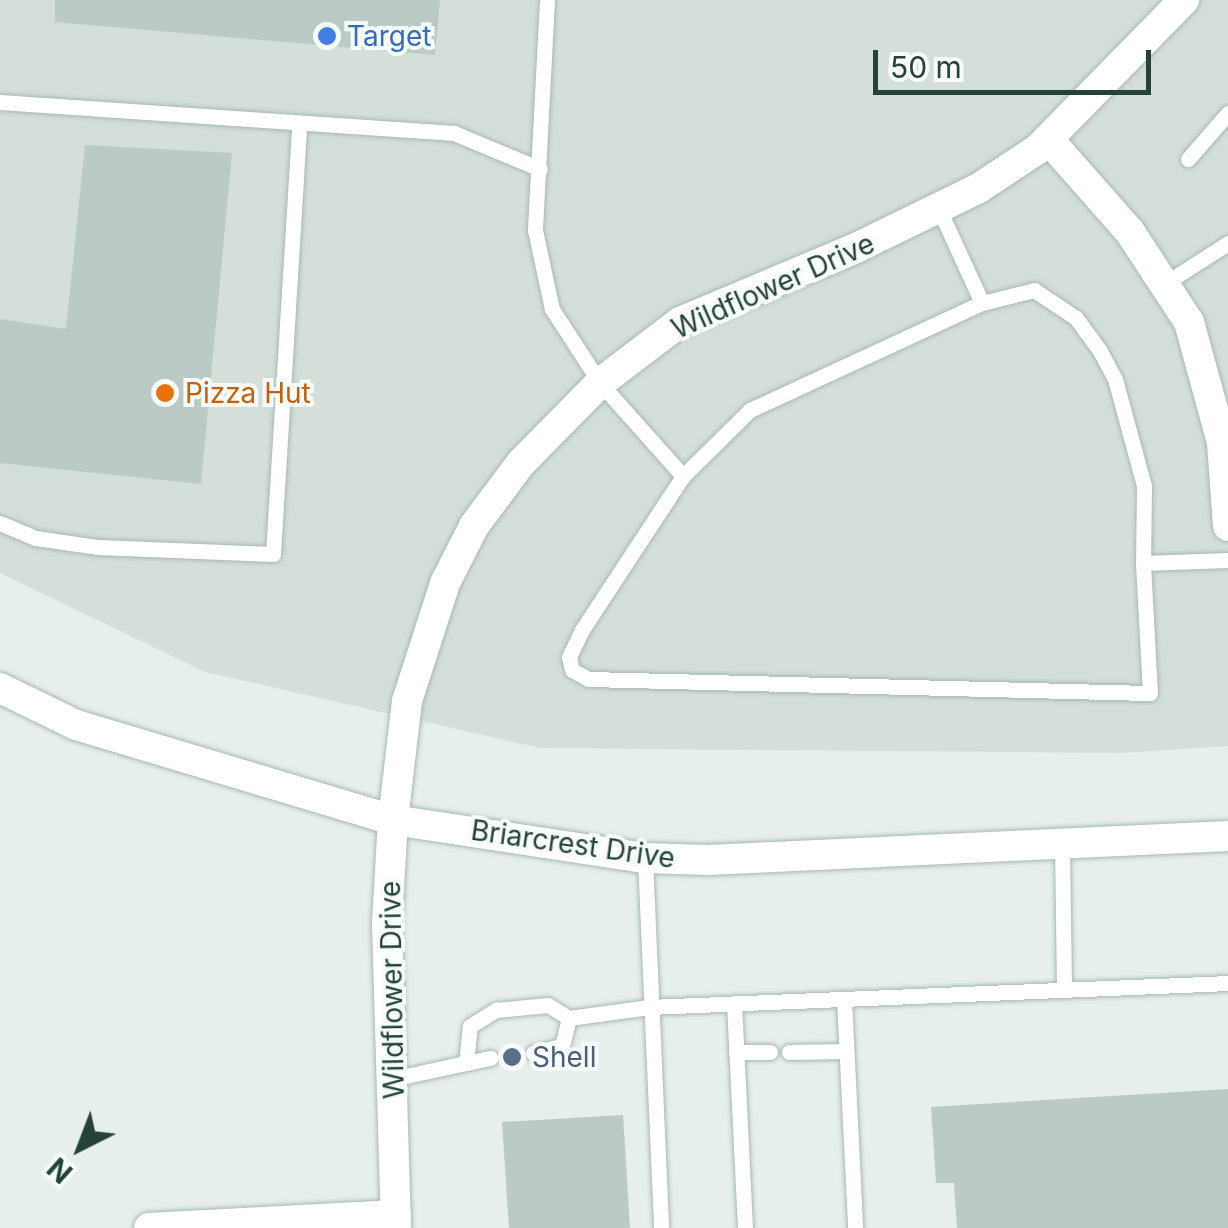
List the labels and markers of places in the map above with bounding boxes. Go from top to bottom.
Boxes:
place label: Target [347,19,431,53]
marker: Target [316,25,338,47]
place label: Pizza Hut [185,376,311,410]
marker: Pizza Hut [154,382,176,404]
place label: Shell [532,1040,596,1074]
marker: Shell [501,1046,523,1068]

